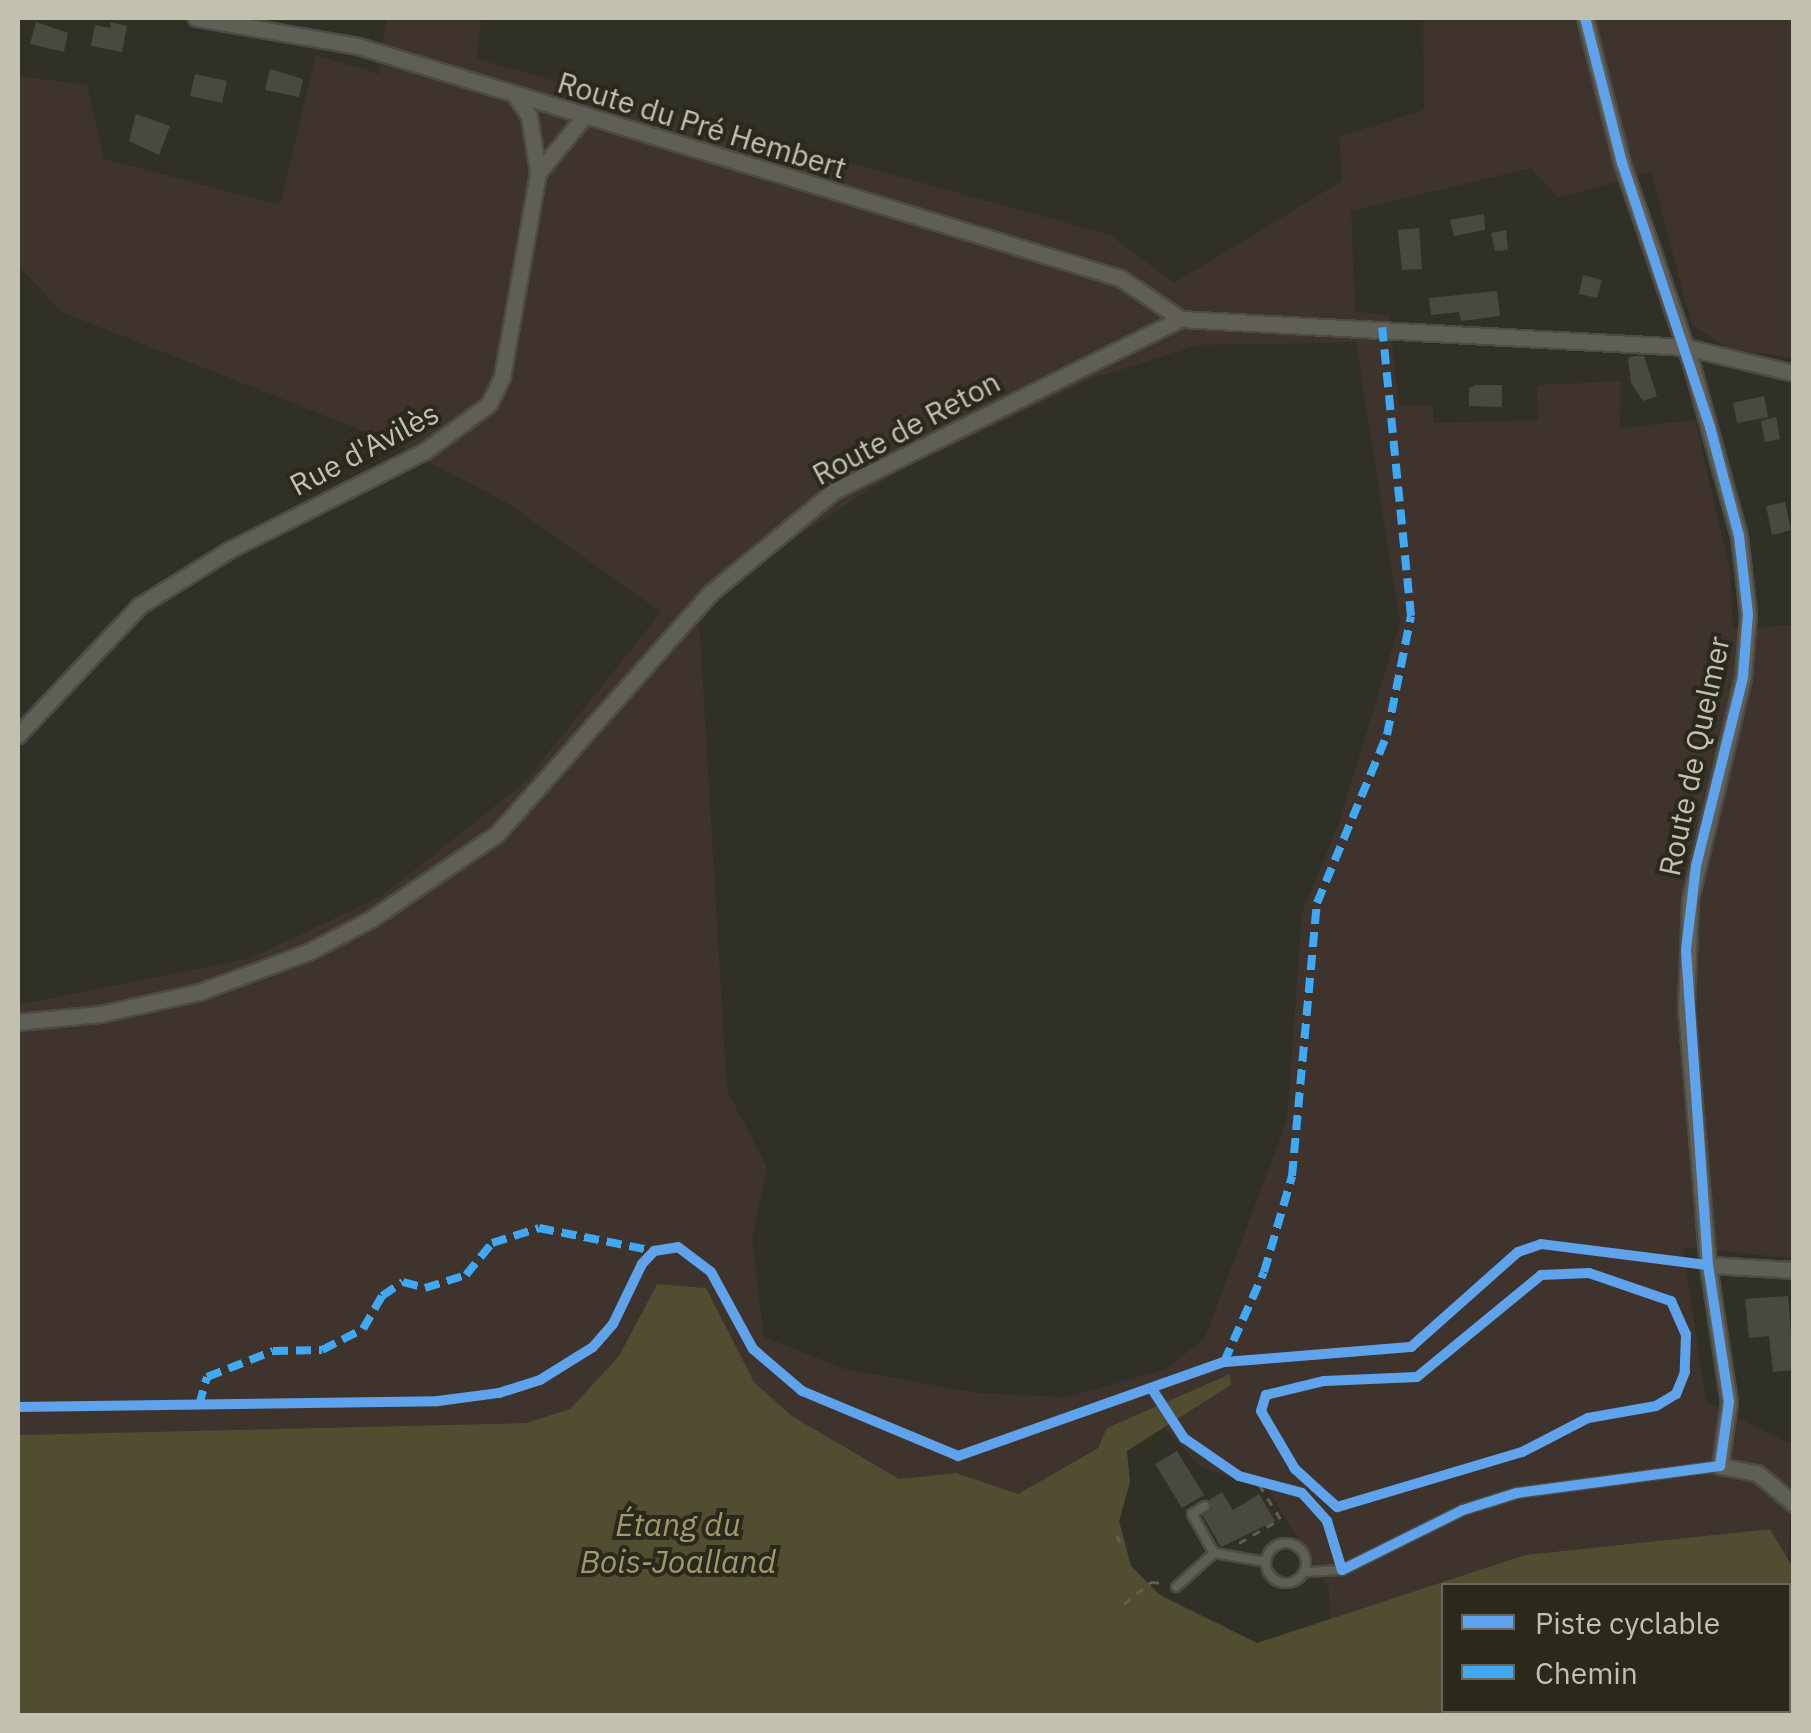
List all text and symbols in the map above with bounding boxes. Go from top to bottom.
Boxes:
street label: Route du Pré Hembert [553,64,851,186]
street label: Route de Reton [806,364,1006,492]
street label: Rue d'Avilès [284,395,444,503]
street label: Route de Quelmer [1651,633,1737,879]
water label: Étang du Bois-Joalland [580,1506,776,1581]
legend [1441,1583,1791,1713]
text: Piste cyclable [1535,1603,1720,1642]
text: Chemin [1535,1653,1638,1692]

